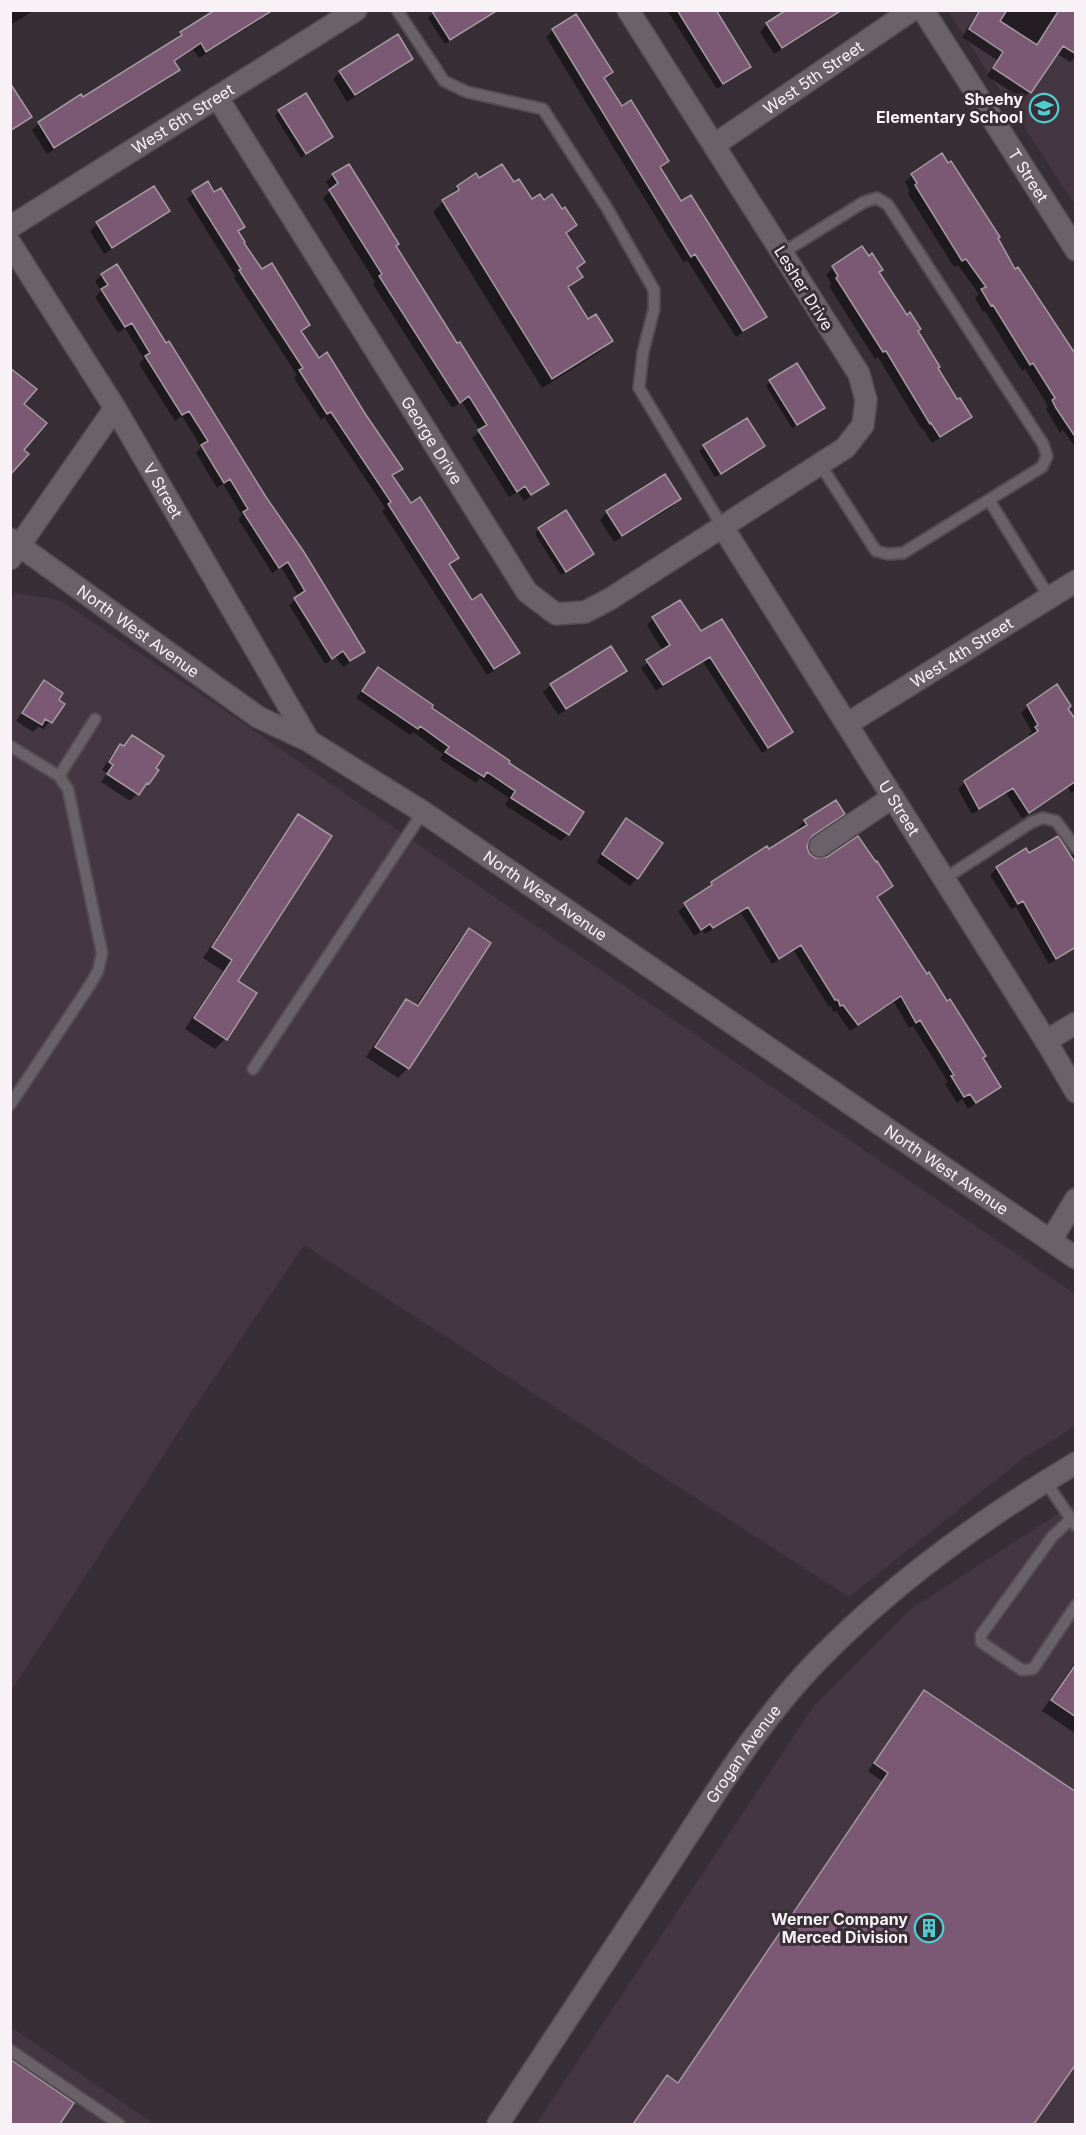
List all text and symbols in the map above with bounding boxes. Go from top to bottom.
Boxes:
street label: West 5th Street [759,36,867,118]
street label: West 6th Street [128,79,238,158]
place label: Sheehy Elementary School [876,89,1023,127]
school or university icon: Sheehy Elementary School [1028,92,1060,124]
street label: T Street [1004,145,1053,206]
street label: Lesher Drive [770,242,838,334]
street label: George Drive [397,393,467,488]
street label: V Street [139,459,187,522]
street label: North West Avenue [73,580,203,682]
street label: West 4th Street [907,613,1016,692]
street label: U Street [874,776,924,839]
street label: North West Avenue [479,846,611,945]
street label: North West Avenue [881,1120,1012,1219]
street label: Grogan Avenue [701,1700,785,1807]
place label: Werner Company Merced Division [771,1909,908,1947]
building icon: Werner Company Merced Division [913,1912,945,1944]

